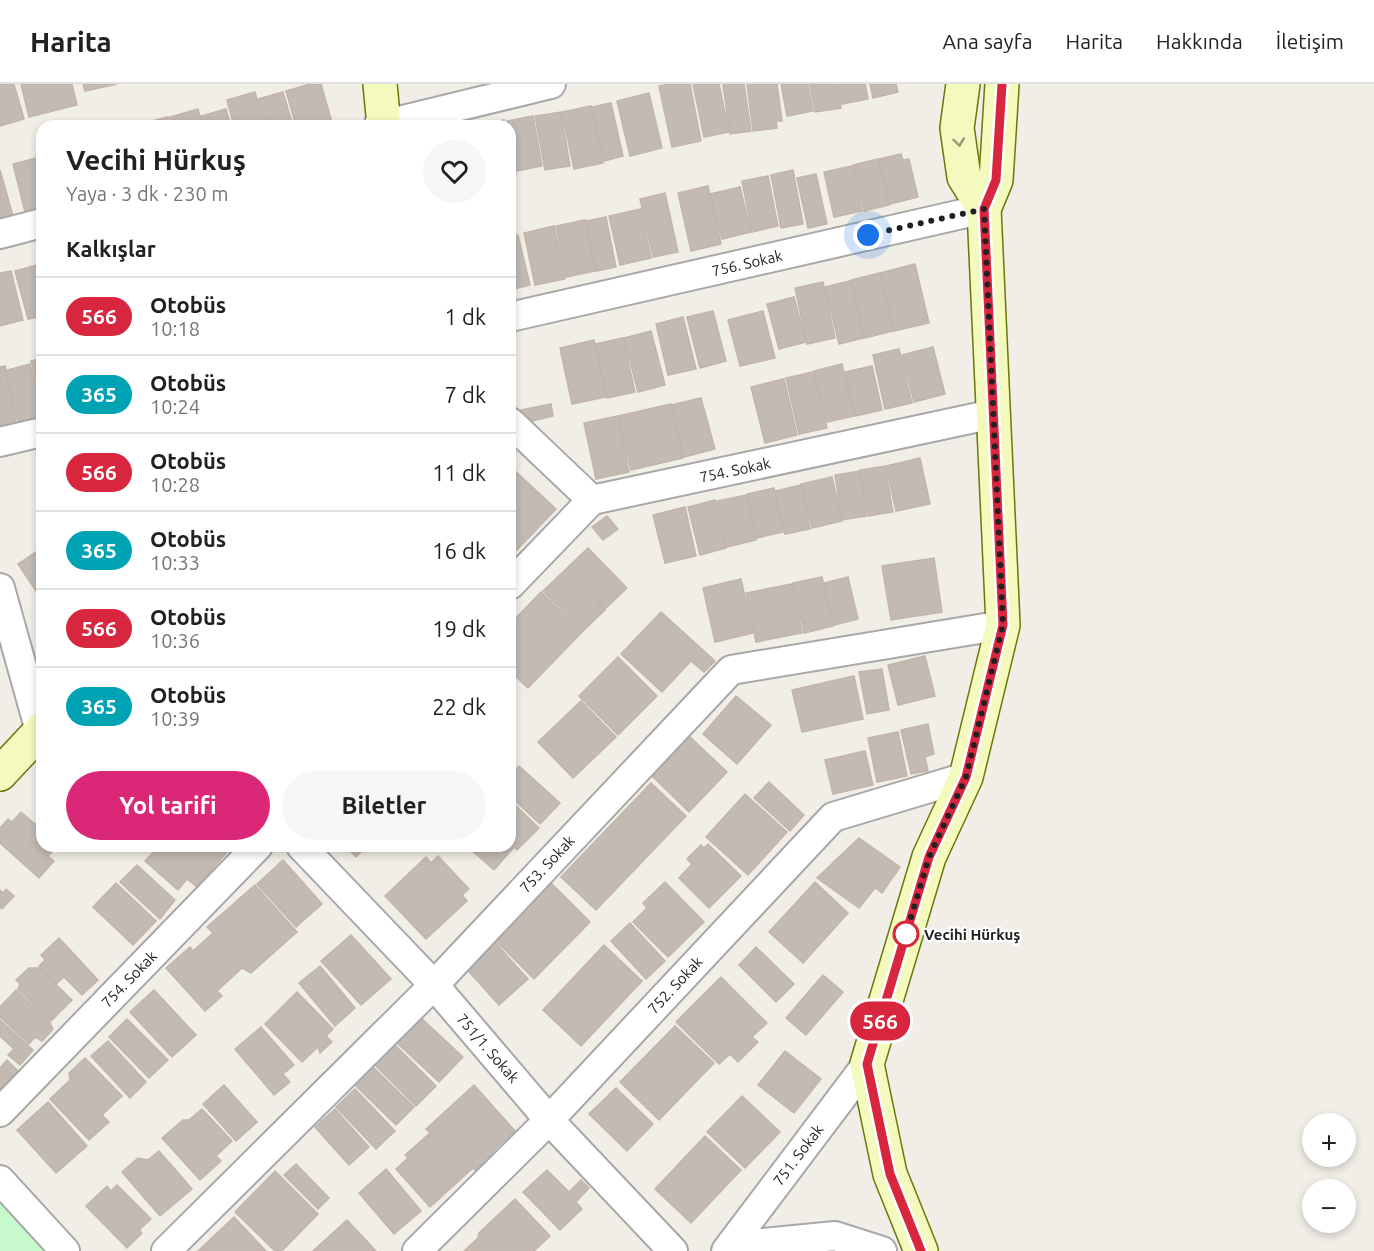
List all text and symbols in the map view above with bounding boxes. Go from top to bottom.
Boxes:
text: Harita [30,26,112,57]
text: Ana sayfa [942,29,1033,53]
text: Harita [1066,29,1123,53]
text: Hakkında [1156,29,1243,53]
text: İletişim [1276,29,1344,53]
one-way arrow [953,137,965,147]
button: heart [423,140,486,203]
text: Vecihi Hürkuş [66,144,246,175]
text: Yaya · 3 dk · 230 m [66,182,229,205]
your location [853,220,883,250]
text: Kalkışlar [66,236,156,261]
street label: 756. Sokak [710,247,784,279]
text: Otobüs [150,292,226,317]
text: 566 [81,304,117,328]
text: 1 dk [445,304,486,329]
text: 10:18 [150,317,200,340]
text: Otobüs [150,370,226,395]
text: 365 [81,382,117,406]
text: 7 dk [445,382,486,407]
text: 10:24 [150,395,200,418]
text: Otobüs [150,448,226,473]
street label: 754. Sokak [698,454,772,486]
text: 566 [81,460,117,484]
text: 11 dk [432,460,486,485]
text: 10:28 [150,473,200,496]
text: Otobüs [150,526,226,551]
text: 365 [81,538,117,562]
text: 16 dk [432,538,486,563]
text: 10:33 [150,551,200,574]
text: Otobüs [150,604,226,629]
text: 566 [81,616,117,640]
text: 19 dk [432,616,486,641]
text: 10:36 [150,629,200,652]
text: Otobüs [150,682,226,707]
text: 365 [81,694,117,718]
text: 22 dk [432,694,486,719]
text: 10:39 [150,707,200,730]
button: Yol tarifi [66,771,270,840]
button: Biletler [282,771,486,840]
street label: 753. Sokak [516,832,578,896]
marker: Vecihi Hürkuş [893,921,919,947]
place label: Vecihi Hürkuş [924,926,1020,944]
street label: 754. Sokak [98,947,160,1011]
street label: 752. Sokak [644,953,706,1017]
line badge: 566 [846,1002,914,1040]
text: 566 [862,1009,898,1033]
street label: 751/1. Sokak [453,1010,523,1086]
map controls [1302,1113,1356,1233]
button: + [1302,1113,1356,1167]
street label: 751. Sokak [770,1121,827,1189]
button: − [1302,1179,1356,1233]

